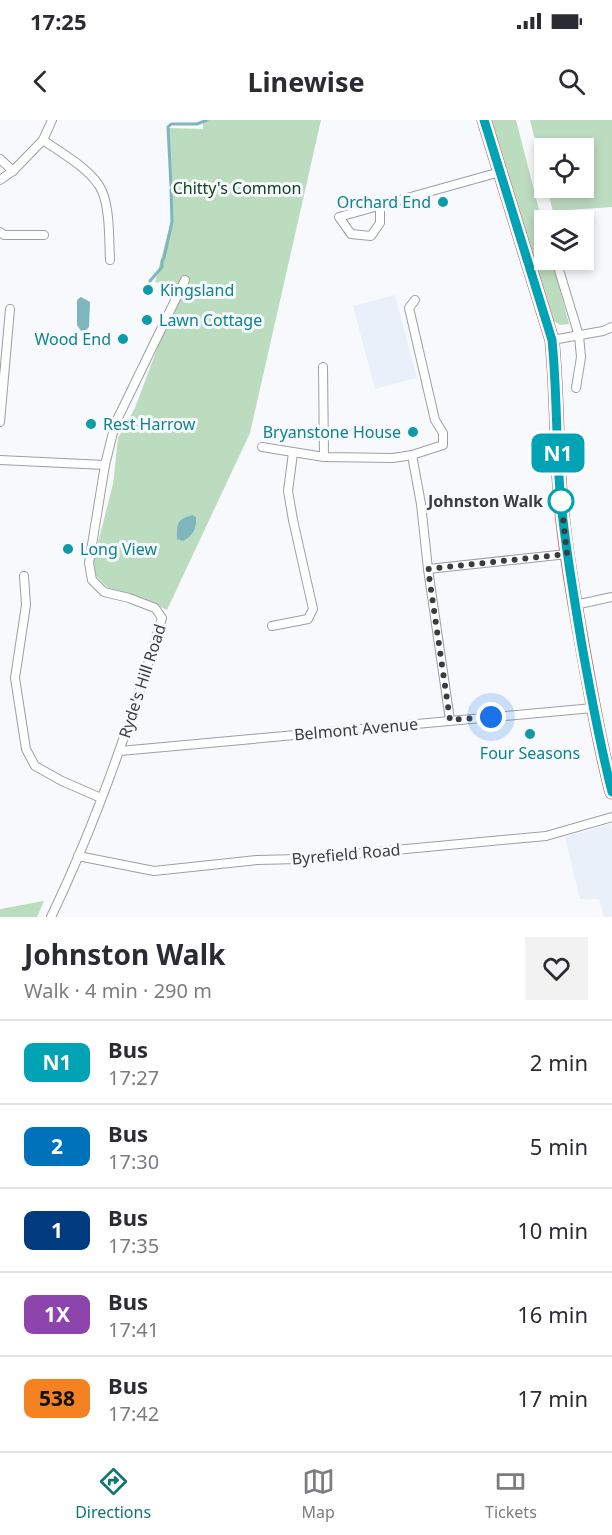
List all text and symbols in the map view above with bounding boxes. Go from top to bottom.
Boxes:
text: 17:25 [30,6,87,36]
text: Linewise [247,63,365,100]
icon: back [24,65,57,98]
icon: search [555,65,588,98]
map controls [534,138,594,270]
button: locate [534,138,594,198]
park label: Chitty's Common [173,177,301,199]
place label: Orchard End [337,191,431,213]
marker: Orchard End [436,195,450,209]
button: layers [534,210,594,270]
place label: Kingsland [160,279,234,301]
marker: Kingsland [141,283,155,297]
place label: Lawn Cottage [159,309,262,331]
marker: Lawn Cottage [140,313,154,327]
place label: Wood End [34,328,111,350]
marker: Wood End [116,332,130,346]
place label: Rest Harrow [103,413,196,435]
marker: Rest Harrow [84,417,98,431]
place label: Bryanstone House [263,421,401,443]
marker: Bryanstone House [406,425,420,439]
line badge: N1 [531,434,585,472]
text: N1 [543,439,573,467]
marker: Johnston Walk [548,488,574,514]
place label: Johnston Walk [426,490,543,512]
place label: Long View [80,538,157,560]
marker: Long View [61,542,75,556]
street label: Ryde's Hill Road [113,621,171,741]
your location [476,702,506,732]
street label: Belmont Avenue [293,713,419,745]
marker: Four Seasons [523,727,537,741]
place label: Four Seasons [480,742,580,764]
street label: Byrefield Road [291,838,401,870]
text: Johnston Walk [24,935,225,973]
button: heart [525,937,588,1000]
text: Walk · 4 min · 290 m [24,977,212,1004]
text: Bus [108,1034,148,1064]
text: 2 min [530,1047,588,1077]
text: N1 [42,1048,72,1076]
text: 17:27 [108,1064,159,1091]
text: Bus [108,1118,148,1148]
text: 5 min [530,1131,588,1161]
text: 2 [51,1132,63,1160]
text: 17:30 [108,1148,159,1175]
text: Bus [108,1202,148,1232]
text: 10 min [517,1215,588,1245]
text: 1 [51,1216,63,1244]
text: 17:35 [108,1232,159,1259]
text: Bus [108,1286,148,1316]
text: 16 min [517,1299,588,1329]
text: 1X [44,1300,70,1328]
text: 17:41 [108,1316,159,1343]
text: Bus [108,1370,148,1400]
text: 17 min [517,1383,588,1413]
text: 538 [39,1384,75,1412]
text: 17:42 [108,1400,159,1427]
tab: Directions [75,1465,151,1523]
tab: Map [301,1465,335,1523]
tab: Tickets [485,1465,537,1523]

